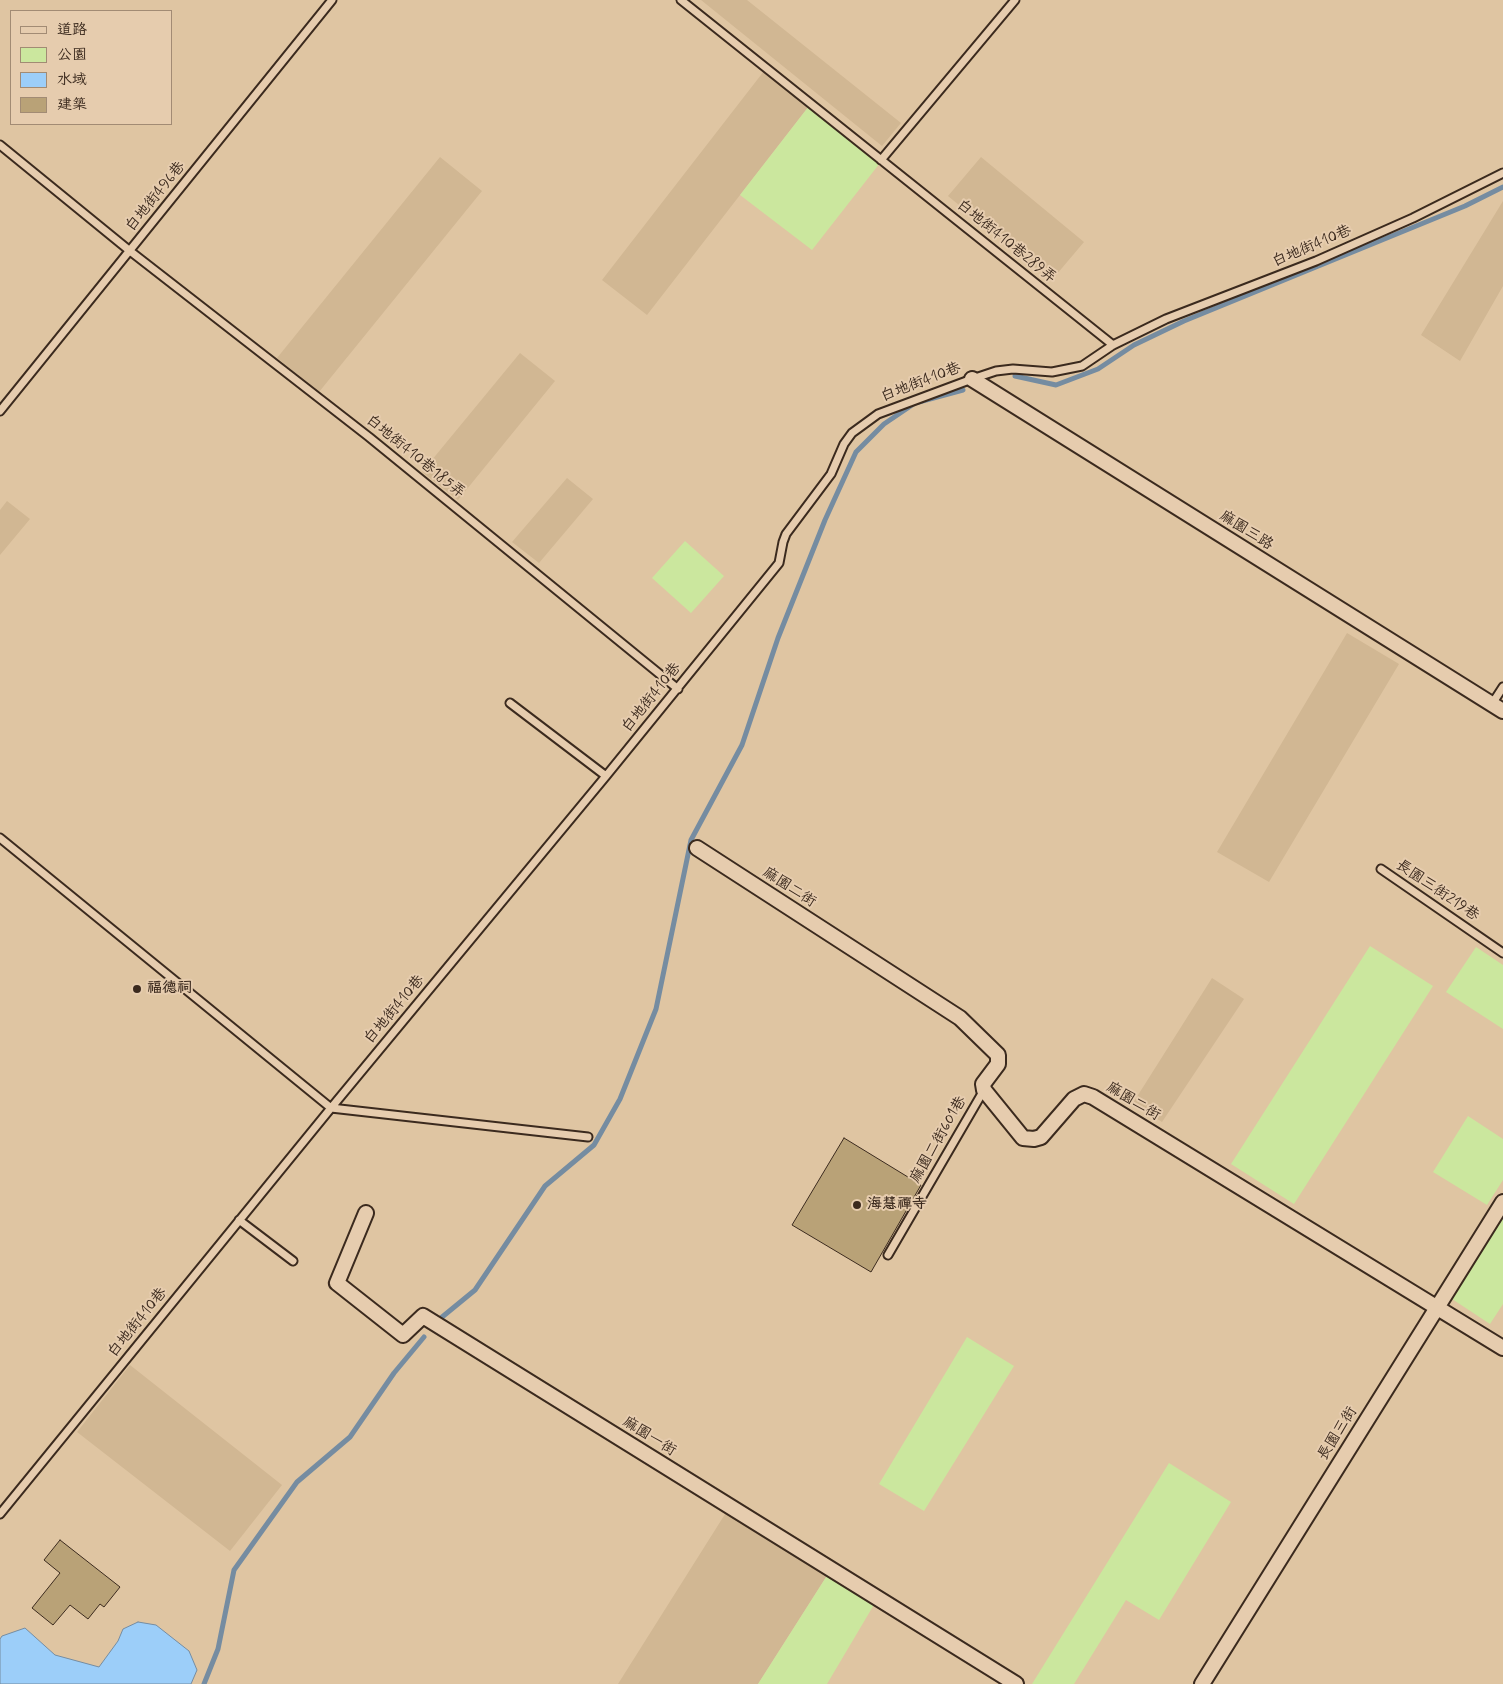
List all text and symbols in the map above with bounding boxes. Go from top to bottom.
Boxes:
legend [10,10,172,125]
text: 道路 [57,20,87,40]
text: 公園 [57,45,87,65]
text: 水域 [57,70,87,90]
text: 建築 [57,95,87,115]
street label: 白地街496巷 [122,158,190,236]
street label: 白地街410巷289弄 [953,196,1059,288]
street label: 白地街410巷 [1270,222,1354,272]
street label: 白地街410巷 [878,360,964,406]
street label: 白地街410巷185弄 [362,411,468,503]
street label: 麻園三路 [1216,507,1276,555]
street label: 白地街410巷 [619,660,685,736]
street label: 長園三街219巷 [1392,857,1482,925]
street label: 麻園二街 [759,864,819,912]
street label: 白地街410巷 [361,972,429,1048]
place label: 福德祠 [147,980,192,998]
marker: 福德祠 [131,983,143,995]
street label: 麻園二街 [1103,1079,1163,1125]
street label: 麻園二街601巷 [907,1093,971,1187]
place label: 海慧禪寺 [867,1196,927,1214]
marker: 海慧禪寺 [851,1199,863,1211]
street label: 白地街410巷 [105,1285,171,1361]
street label: 長園三街 [1314,1404,1362,1464]
street label: 麻園一街 [619,1413,679,1461]

